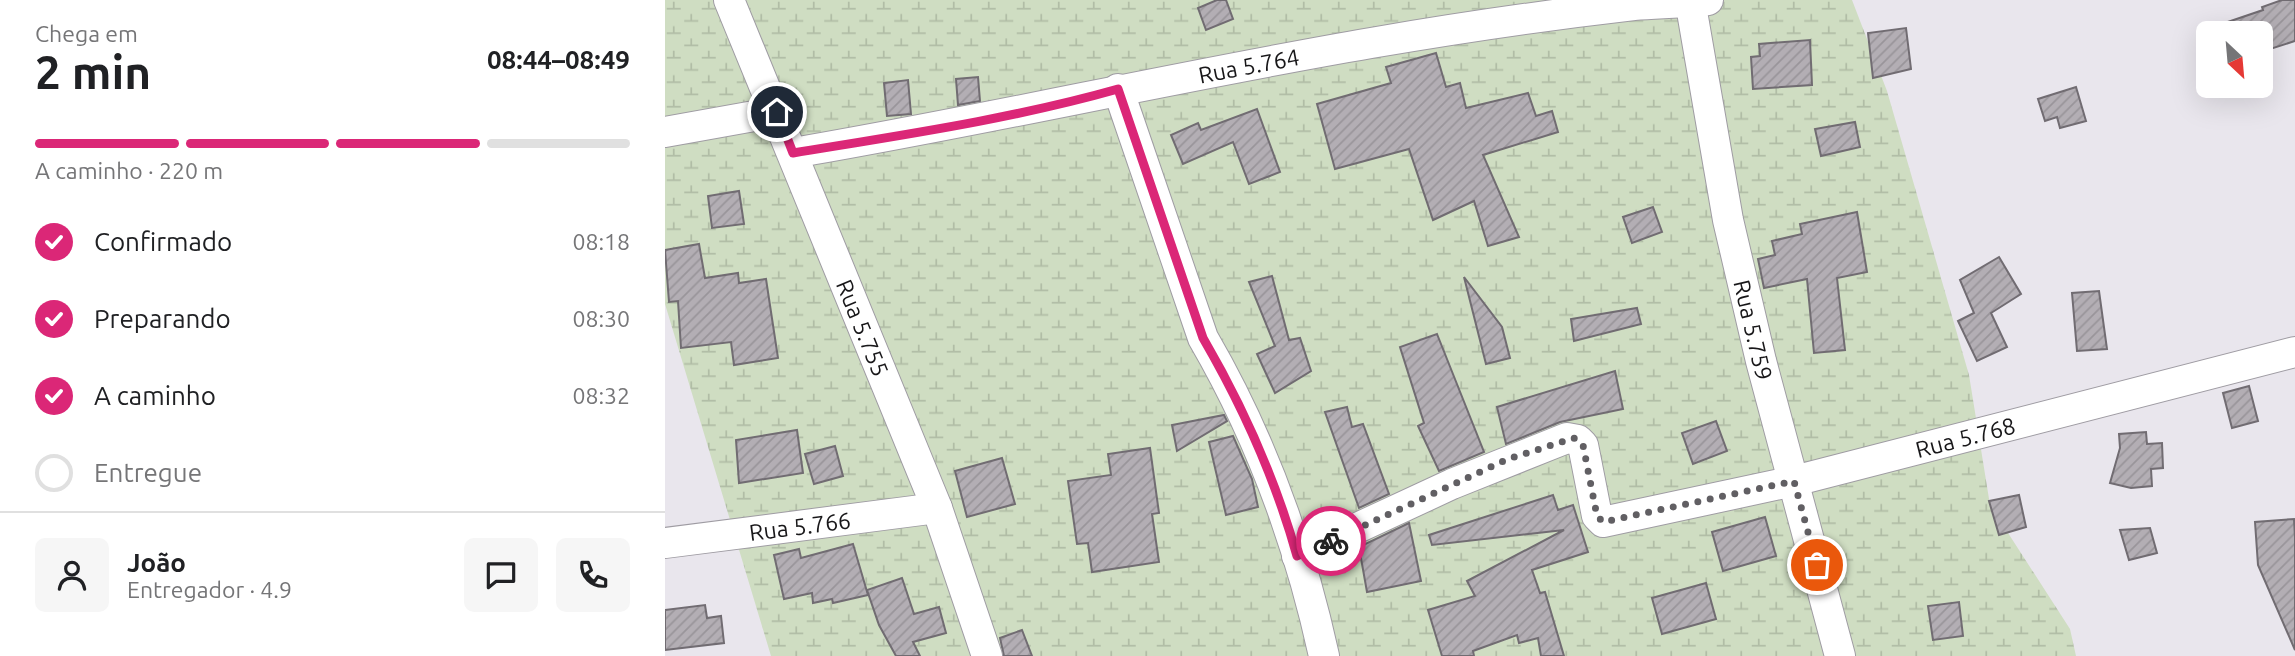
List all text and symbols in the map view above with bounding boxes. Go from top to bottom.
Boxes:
text: Chega em [35,21,138,46]
north arrow [2196,21,2273,98]
map controls [2196,21,2273,98]
street label: Rua 5.764 [1196,44,1301,87]
text: 08:44–08:49 [487,45,630,74]
text: 2 min [35,46,151,98]
pin [747,82,807,142]
icon: home [758,93,796,131]
text: A caminho · 220 m [35,158,223,183]
icon: check [35,223,73,261]
text: Confirmado [94,227,232,256]
text: 08:18 [572,229,630,254]
street label: Rua 5.755 [832,276,894,380]
street label: Rua 5.759 [1730,277,1778,383]
icon: check [35,300,73,338]
text: Preparando [94,304,231,333]
text: 08:30 [572,306,630,331]
icon: check [35,377,73,415]
text: A caminho [94,381,216,410]
text: 08:32 [572,383,630,408]
street label: Rua 5.768 [1913,412,2018,462]
text: Entregue [94,458,202,487]
courier [1296,506,1366,576]
street label: Rua 5.766 [748,507,852,545]
icon: bike [1312,522,1350,560]
pin [1787,535,1847,595]
button: person [35,538,109,612]
button: chat [464,538,538,612]
button: phone [556,538,630,612]
icon: bag [1798,546,1836,584]
text: João [127,548,186,577]
text: Entregador · 4.9 [127,577,292,602]

